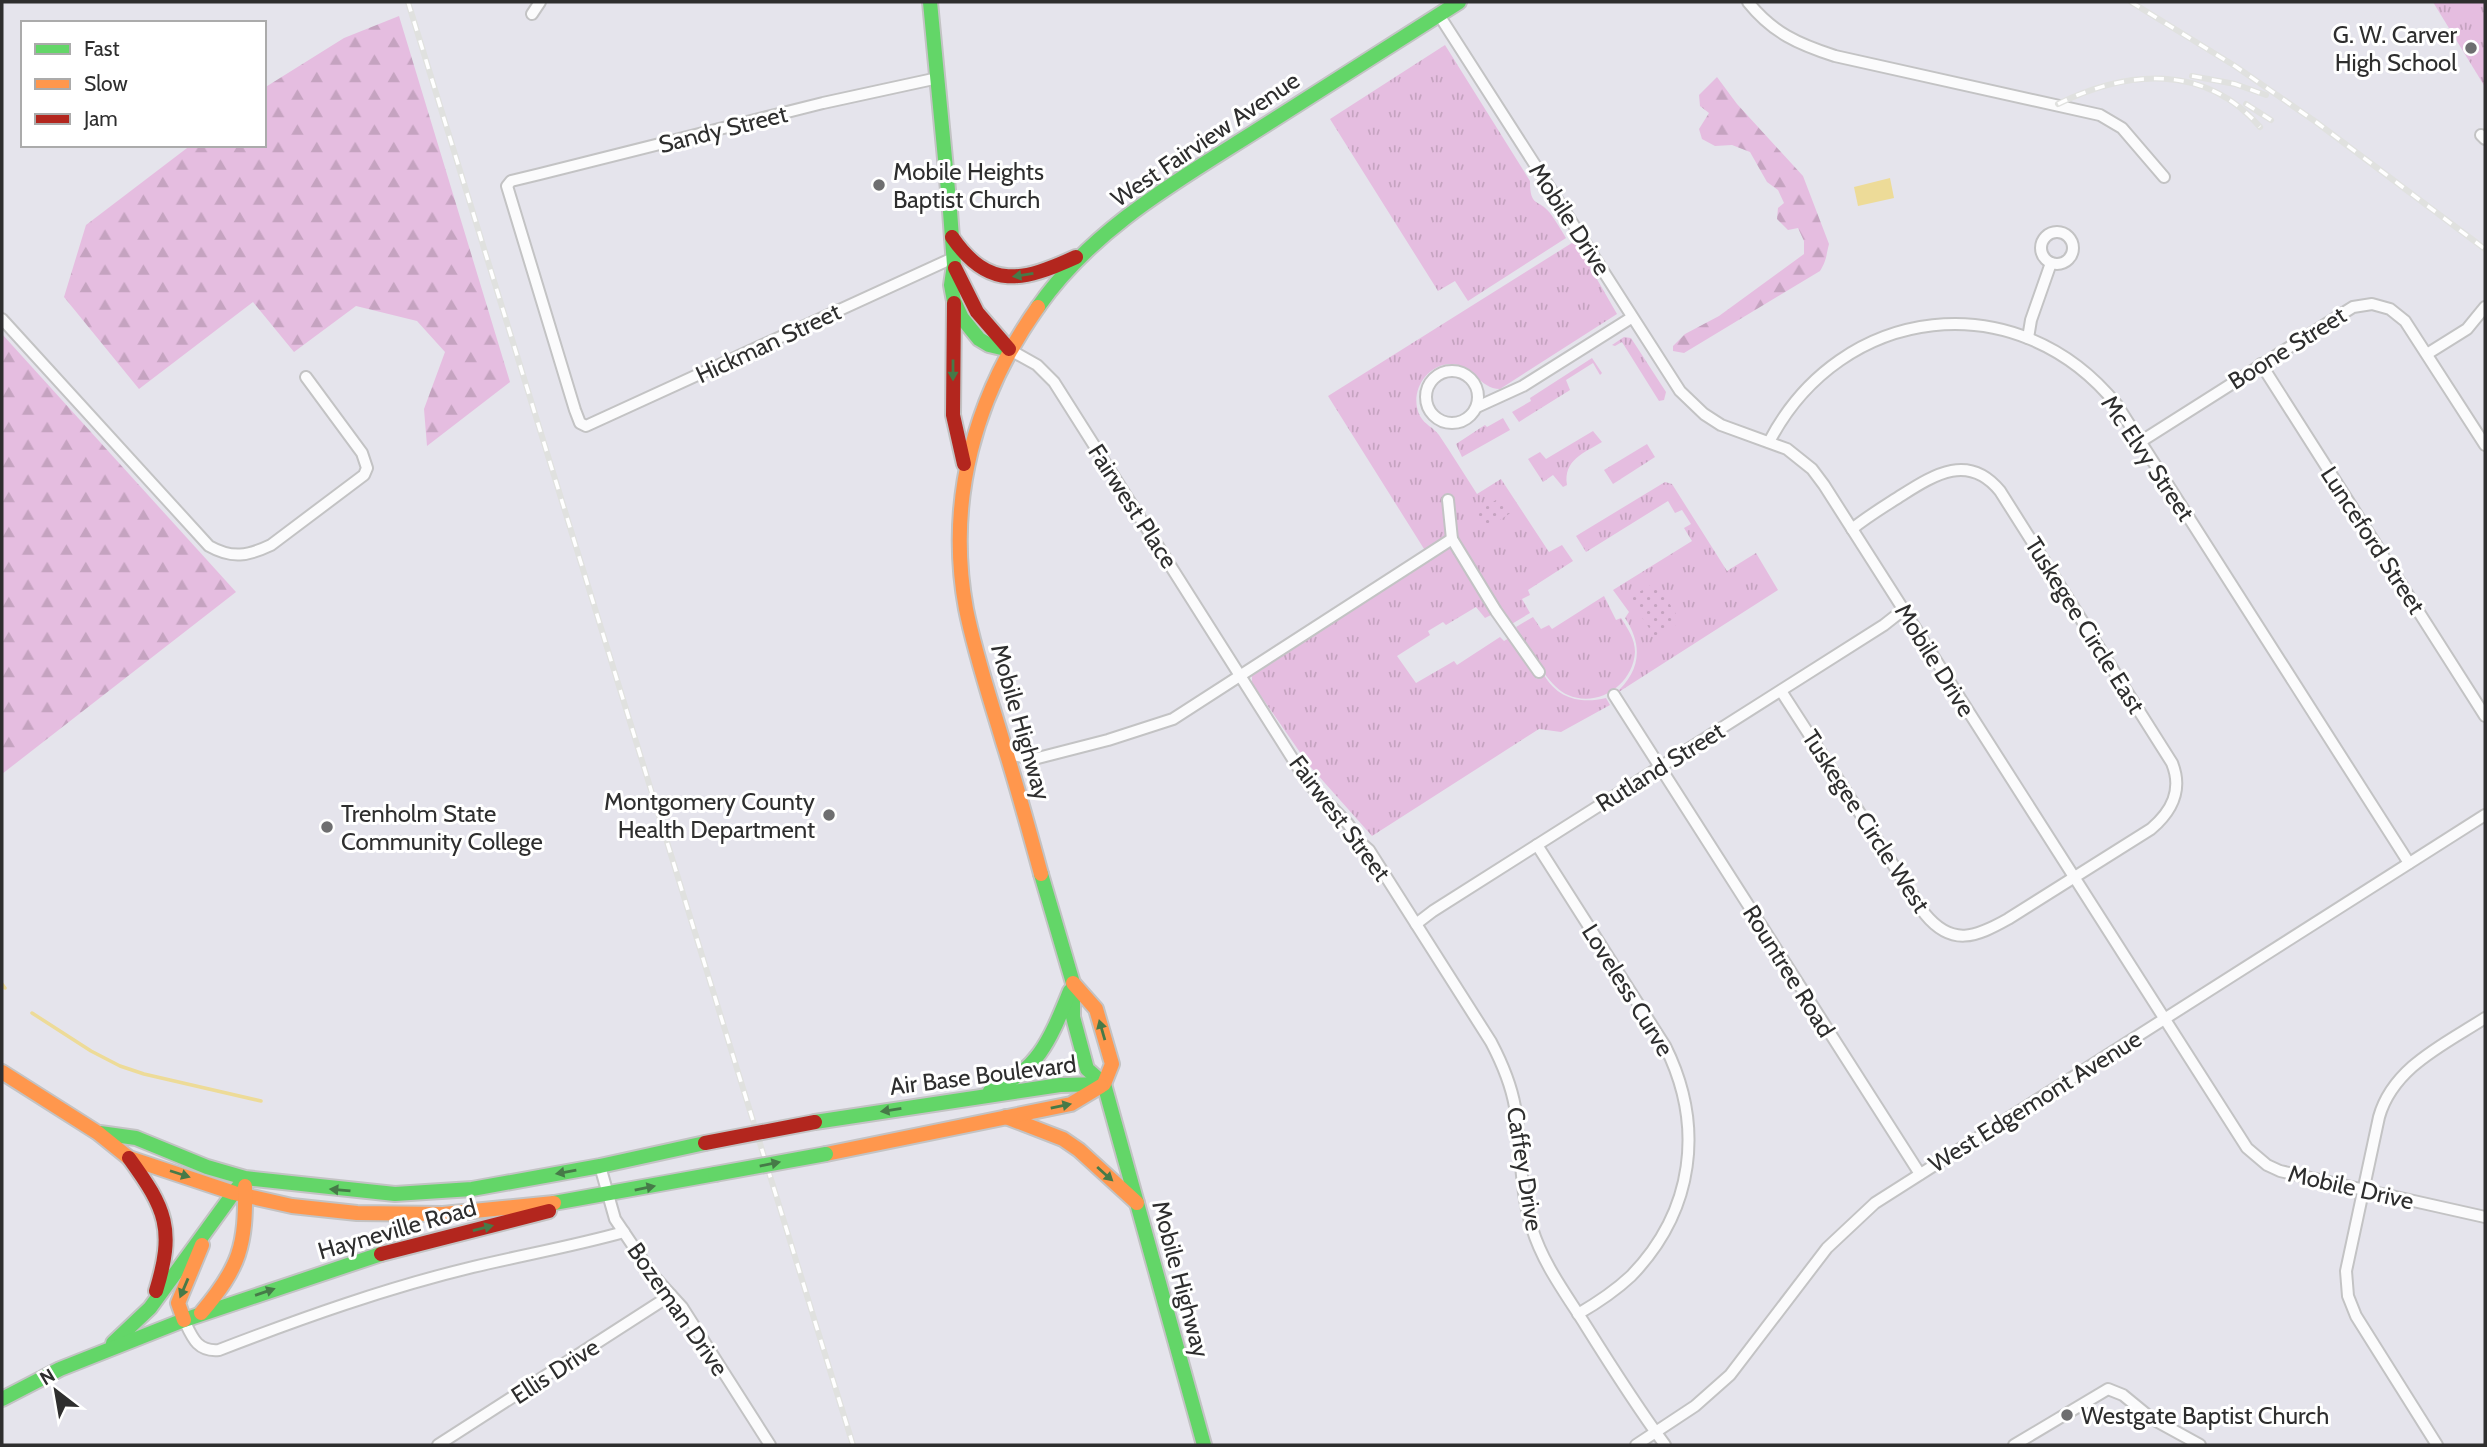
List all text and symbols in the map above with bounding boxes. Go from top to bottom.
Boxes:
place label: G. W. Carver High School [2333,20,2457,77]
legend [21,21,266,147]
text: Fast [84,36,120,61]
marker: G. W. Carver High School [2463,40,2479,56]
street label: West Fairview Avenue [1105,65,1305,213]
text: Slow [84,71,128,96]
street label: Sandy Street [656,99,790,159]
text: Jam [83,106,118,131]
place label: Mobile Heights Baptist Church [893,157,1044,214]
street label: Mobile Drive [1523,157,1617,281]
marker: Mobile Heights Baptist Church [871,177,887,193]
one-way arrow [1012,270,1034,281]
street label: Hickman Street [691,297,845,389]
street label: Boone Street [2223,300,2351,396]
one-way arrow [947,359,959,381]
street label: Mc Elvy Street [2095,390,2201,526]
street label: Fairwest Place [1082,438,1184,574]
street label: Lunceford Street [2315,461,2431,619]
street label: Tuskegee Circle East [2019,531,2151,719]
street label: Mobile Drive [1889,598,1981,722]
street label: Mobile Highway [985,641,1057,803]
street label: Rutland Street [1590,716,1730,818]
street label: Tuskegee Circle West [1796,724,1936,918]
street label: Fairwest Street [1283,749,1397,887]
place label: Montgomery County Health Department [604,787,815,844]
place label: Trenholm State Community College [341,799,543,856]
marker: Montgomery County Health Department [821,807,837,823]
marker: Trenholm State Community College [319,819,335,835]
street label: Rountree Road [1737,900,1841,1042]
street label: Loveless Curve [1576,919,1680,1061]
one-way arrow [1097,1020,1107,1041]
street label: West Edgemont Avenue [1923,1024,2147,1178]
street label: Air Base Boulevard [888,1049,1078,1101]
one-way arrow [1050,1100,1072,1111]
one-way arrow [880,1105,902,1116]
street label: Caffey Drive [1501,1105,1549,1233]
one-way arrow [759,1158,781,1169]
street label: Mobile Drive [2285,1158,2417,1216]
one-way arrow [1096,1166,1114,1182]
one-way arrow [555,1167,577,1178]
one-way arrow [169,1170,190,1180]
one-way arrow [634,1182,656,1193]
one-way arrow [329,1184,351,1195]
street label: Hayneville Road [315,1193,479,1265]
street label: Mobile Highway [1146,1197,1216,1361]
one-way arrow [472,1222,494,1233]
street label: Bozeman Drive [621,1237,735,1381]
one-way arrow [178,1278,190,1298]
one-way arrow [254,1286,275,1297]
street label: Ellis Drive [506,1332,604,1410]
north arrow [21,1356,91,1426]
text: N [36,1364,59,1390]
place label: Westgate Baptist Church [2081,1401,2329,1430]
marker: Westgate Baptist Church [2059,1407,2075,1423]

